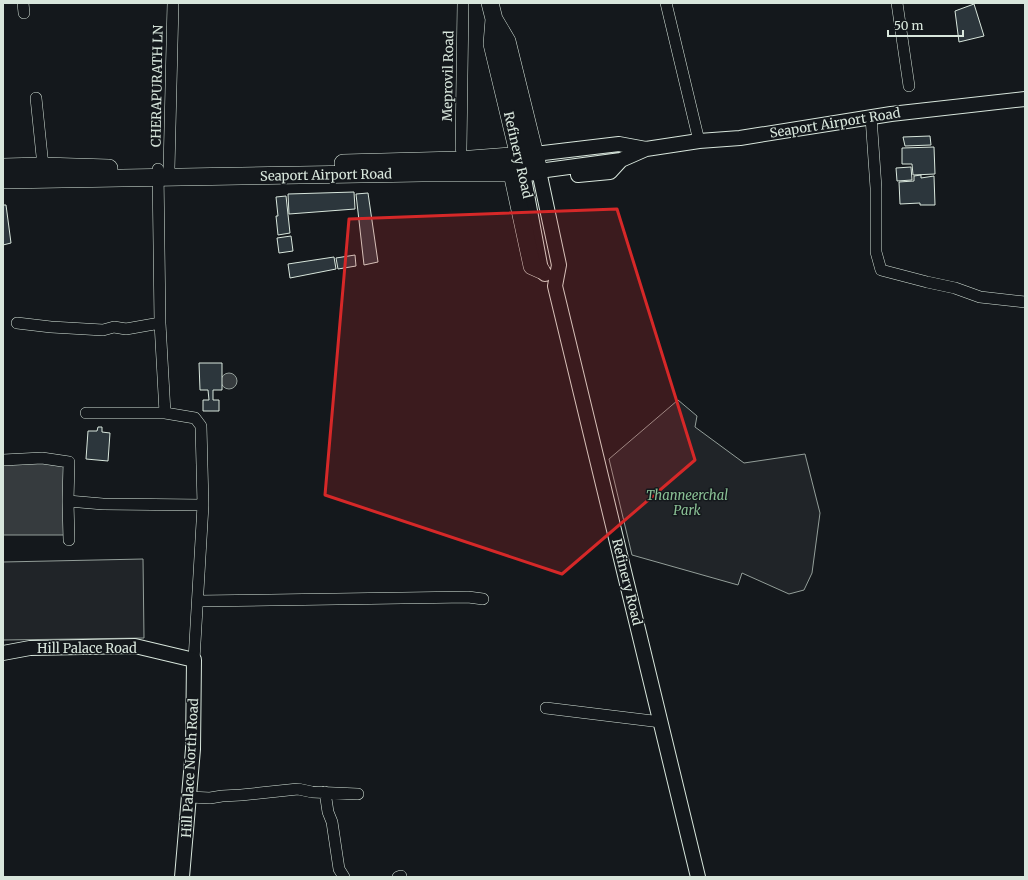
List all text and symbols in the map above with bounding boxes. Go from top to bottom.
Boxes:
scale bar [888,12,963,38]
text: 50 m [894,18,923,33]
street label: CHERAPURATH LN [147,25,167,147]
street label: Meprovil Road [439,30,457,122]
street label: Seaport Airport Road [768,104,902,142]
street label: Refinery Road [500,110,536,200]
street label: Seaport Airport Road [260,165,392,185]
park label: Thanneerchal Park [646,487,728,519]
street label: Refinery Road [608,537,646,627]
street label: Hill Palace Road [37,640,137,657]
street label: Hill Palace North Road [178,698,202,838]

